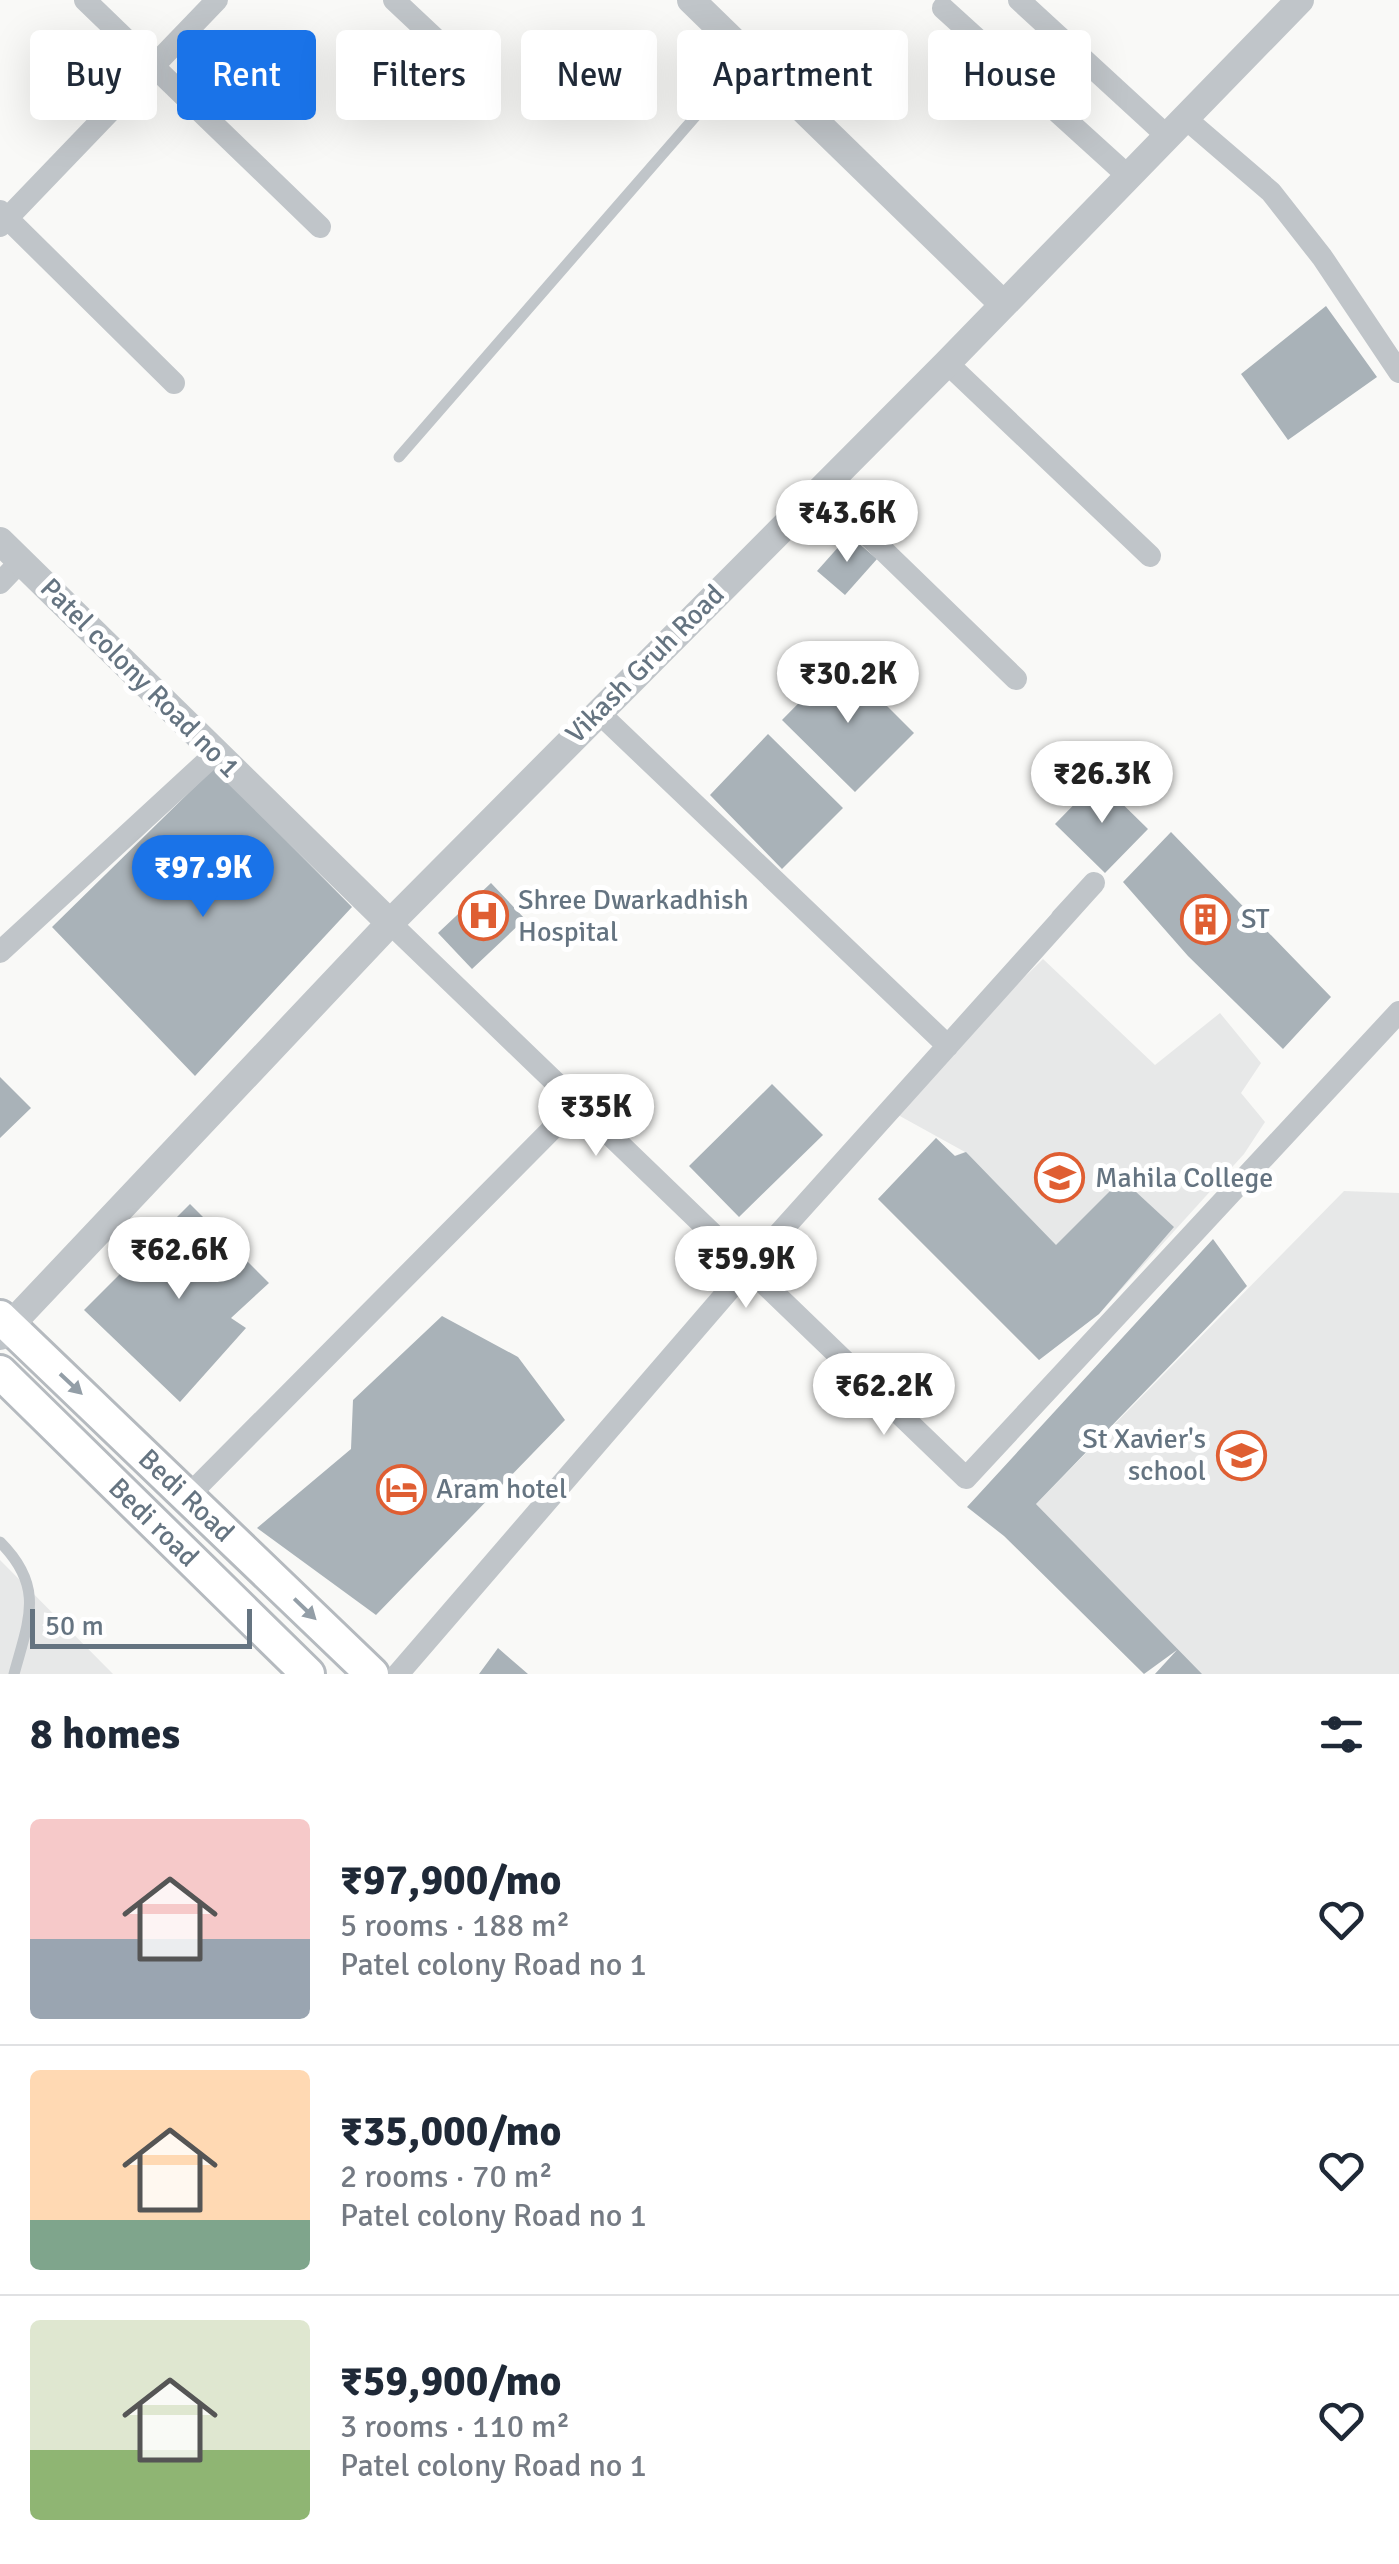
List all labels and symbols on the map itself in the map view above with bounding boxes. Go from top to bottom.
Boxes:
pin: ₹43.6K [766,480,928,565]
street label: Patel colony Road no 1 [33,571,247,785]
street label: Vikash Gruh Road [559,578,731,750]
pin: ₹30.2K [767,641,929,726]
pin: ₹26.3K [1021,741,1183,826]
pin: ₹97.9K [122,835,284,920]
place label: Shree Dwarkadhish Hospital [518,883,749,949]
hospital icon: Shree Dwarkadhish Hospital [457,890,509,942]
building icon: ST [1180,893,1232,945]
place label: ST [1241,902,1270,936]
pin: ₹35K [537,1074,655,1159]
school or university icon: Mahila College [1034,1152,1086,1204]
place label: Mahila College [1095,1161,1273,1195]
pin: ₹62.6K [98,1217,260,1302]
pin: ₹59.9K [665,1226,827,1311]
pin: ₹62.2K [803,1353,965,1438]
one-way arrow [59,1372,83,1395]
place label: St Xavier's school [1082,1422,1206,1488]
school or university icon: St Xavier's school [1215,1429,1267,1481]
street label: Bedi Road [131,1442,241,1549]
hotel icon: Aram hotel [375,1463,427,1515]
street label: Bedi road [101,1471,206,1574]
place label: Aram hotel [436,1472,567,1506]
one-way arrow [293,1596,317,1620]
scale bar [30,1604,252,1648]

